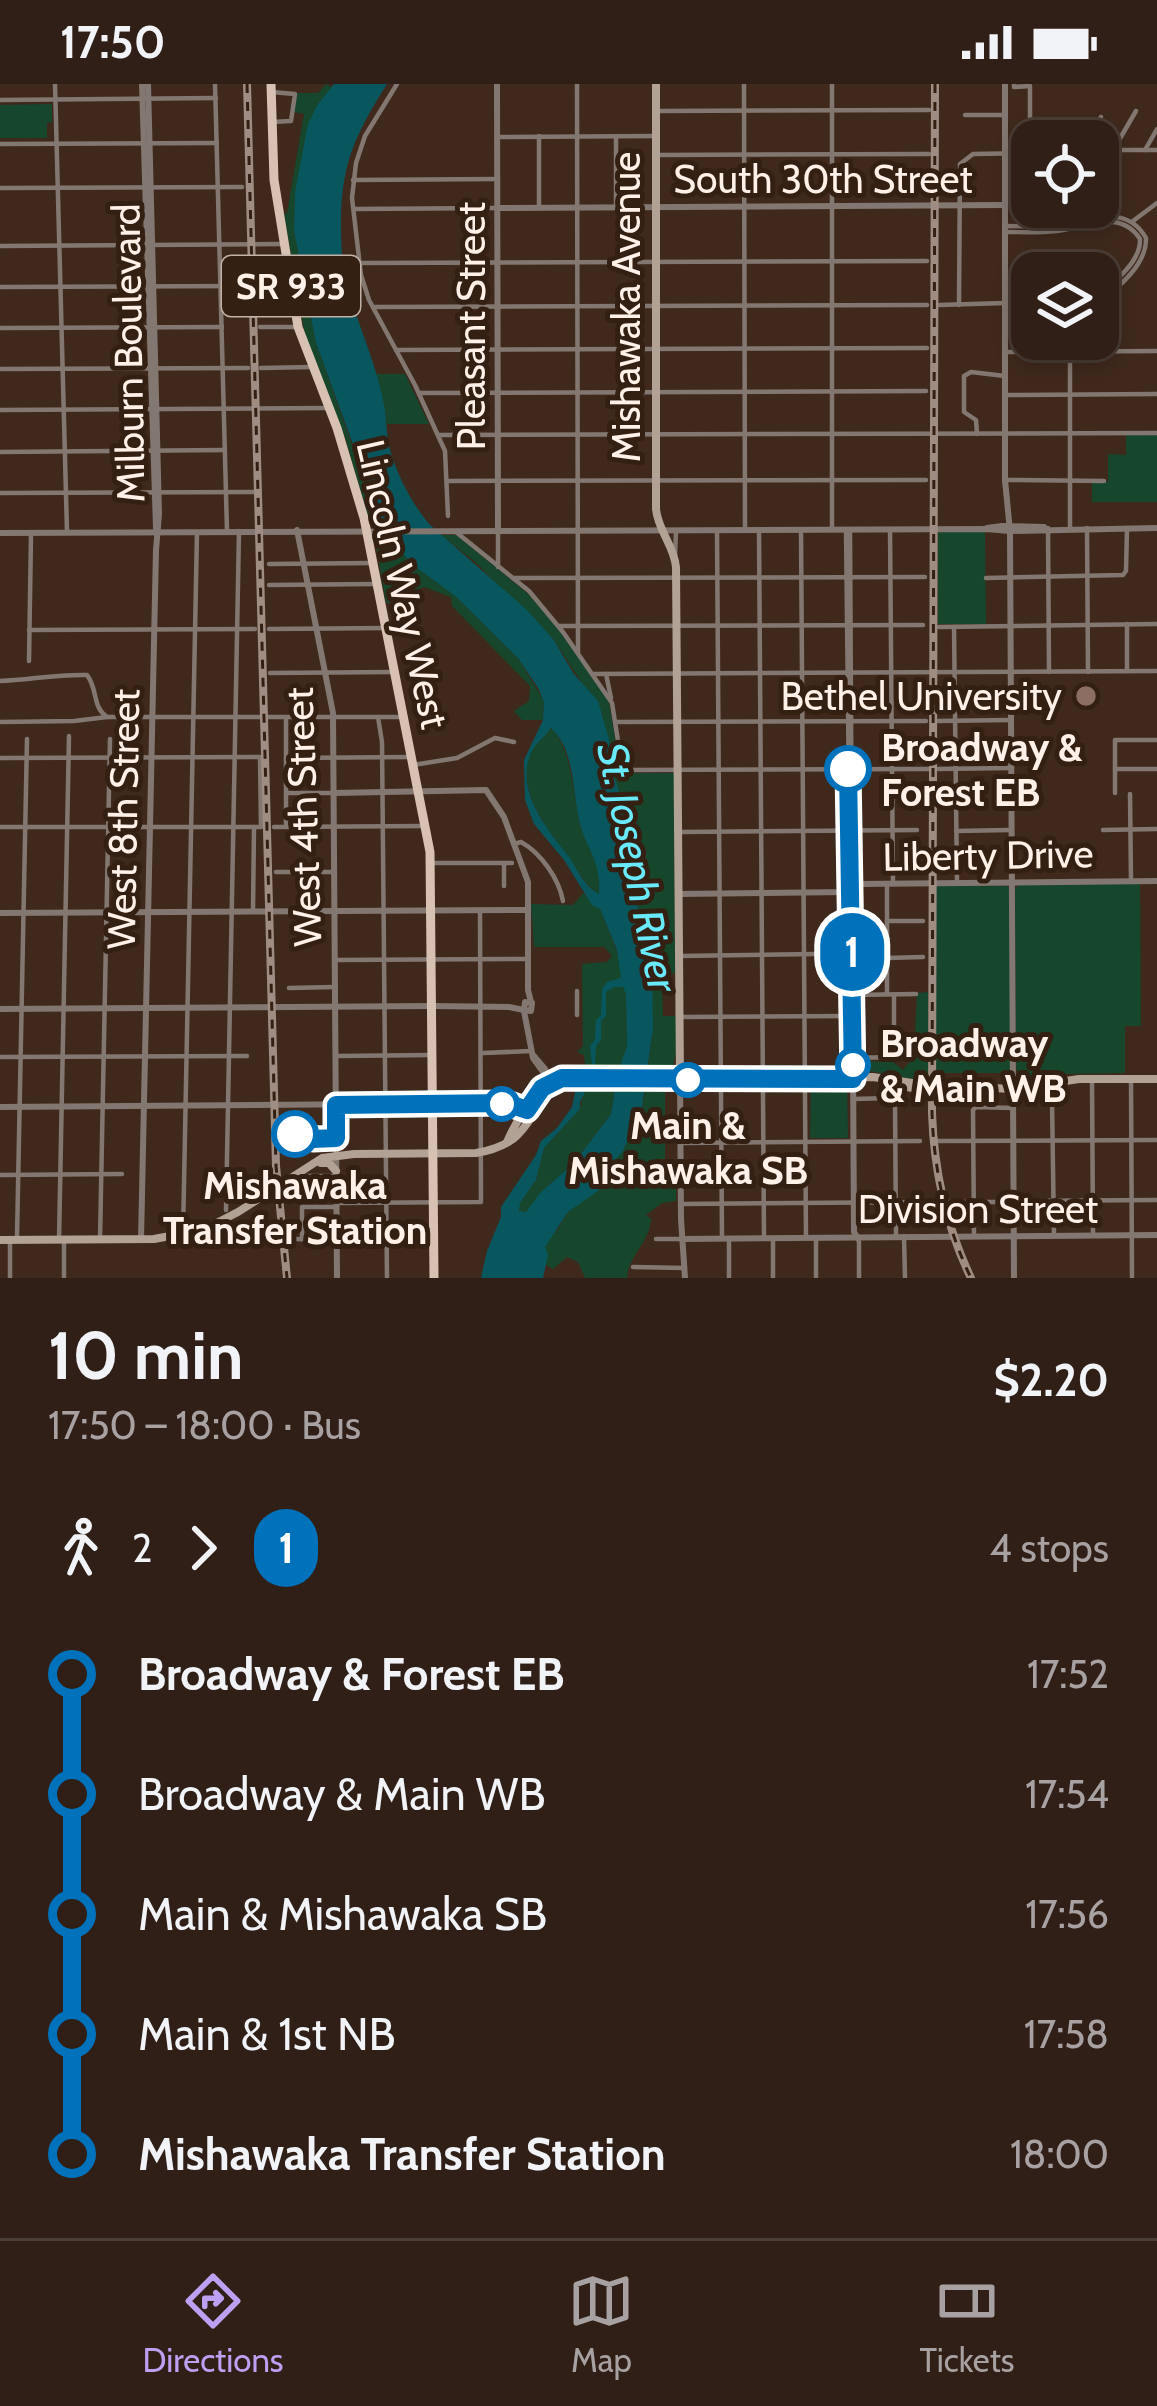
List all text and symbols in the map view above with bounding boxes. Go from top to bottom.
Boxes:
text: 17:50 [60,15,165,69]
map controls [1011,120,1119,360]
button: locate [1011,120,1119,228]
street label: Mishawaka Avenue [602,152,650,462]
street label: South 30th Street [673,155,973,203]
street label: Pleasant Street [447,202,495,450]
street label: Milburn Boulevard [101,203,155,503]
button: layers [1011,252,1119,360]
road number: SR 933 [222,256,360,316]
street label: Lincoln Way West [346,435,460,733]
place label: Bethel University [780,672,1062,720]
marker: Bethel University [1073,683,1099,709]
street label: West 4th Street [274,687,332,947]
street label: West 8th Street [97,688,149,950]
place label: Broadway & Forest EB [881,723,1083,816]
water label: St. Joseph River [586,737,690,999]
marker: Broadway & Forest EB [826,747,870,791]
street label: Liberty Drive [882,829,1094,881]
line badge: 1 [813,913,891,991]
text: 1 [844,926,860,978]
place label: Broadway & Main WB [880,1019,1067,1112]
marker: Broadway & Main WB [837,1049,869,1081]
marker: Main & Mishawaka SB [672,1064,704,1096]
unlabelled marker [486,1088,518,1120]
place label: Main & Mishawaka SB [568,1101,808,1194]
marker: Mishawaka Transfer Station [273,1112,317,1156]
place label: Mishawaka Transfer Station [163,1161,427,1254]
street label: Division Street [858,1185,1098,1233]
text: 10 min [48,1315,243,1396]
text: $2.20 [994,1353,1109,1407]
text: 17:50 – 18:00 · Bus [48,1401,361,1449]
icon: walk [48,1515,114,1581]
icon: forward [170,1515,236,1581]
text: 1 [278,1522,294,1574]
text: 2 [132,1524,152,1572]
text: 4 stops [989,1524,1109,1572]
text: Broadway & Forest EB [138,1647,564,1701]
text: 17:52 [1027,1650,1109,1698]
text: Broadway & Main WB [138,1767,545,1821]
text: 17:54 [1025,1770,1109,1818]
text: Main & Mishawaka SB [138,1887,547,1941]
text: 17:56 [1025,1890,1109,1938]
text: Main & 1st NB [138,2007,395,2061]
text: 17:58 [1024,2010,1109,2058]
text: Mishawaka Transfer Station [138,2127,666,2181]
text: 18:00 [1010,2130,1109,2178]
tab: Directions [142,2268,284,2380]
tab: Map [568,2268,634,2380]
tab: Tickets [919,2268,1014,2380]

